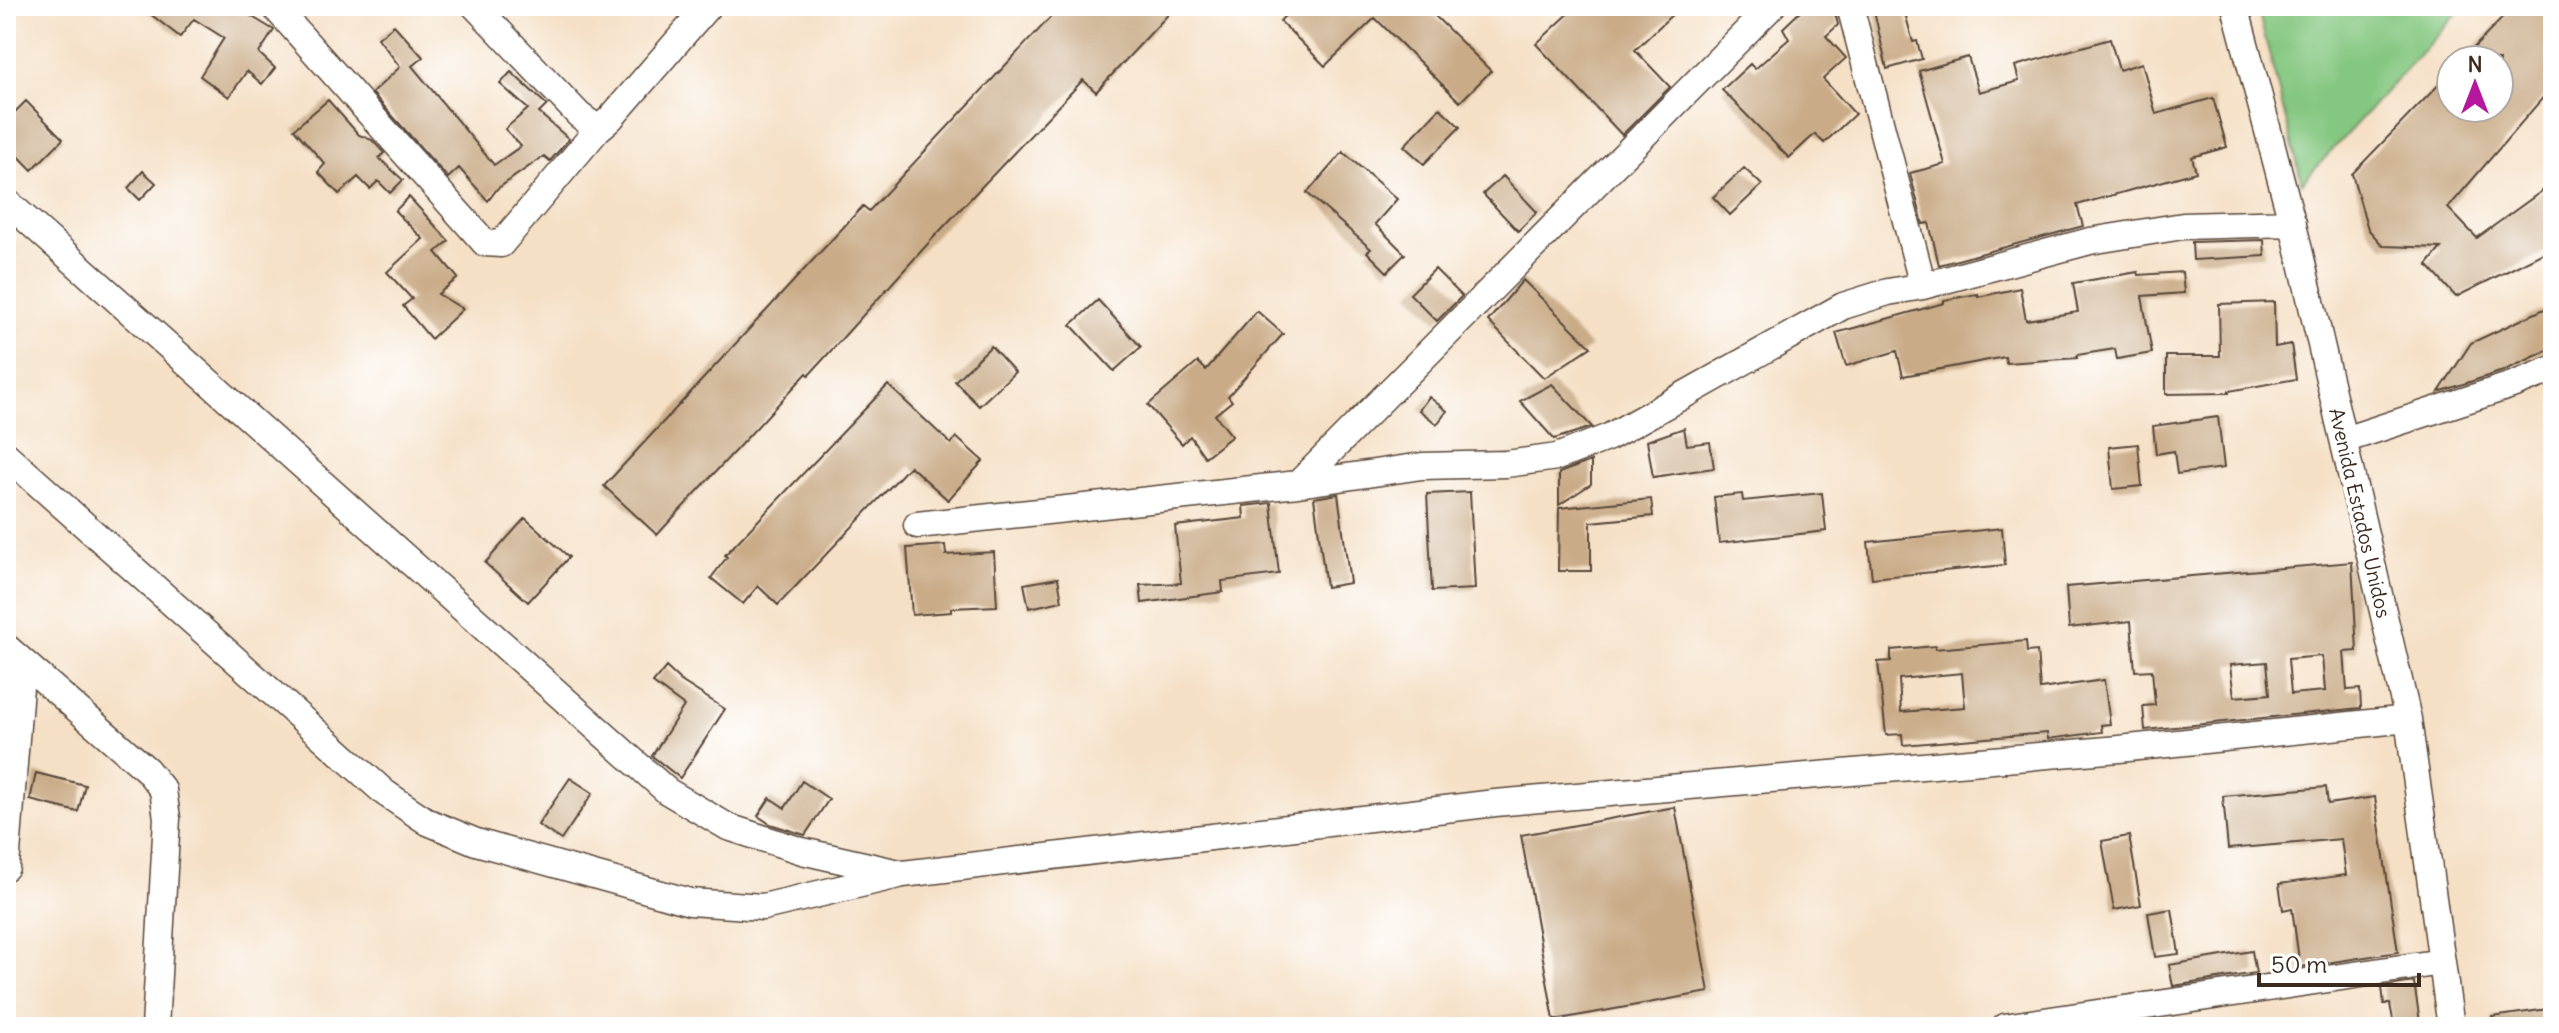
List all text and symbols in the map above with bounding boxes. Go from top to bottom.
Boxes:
north arrow [2435,44,2515,124]
text: N [2467,50,2483,78]
street label: Avenida Estados Unidos [2324,406,2397,620]
scale bar [2259,937,2419,987]
text: 50 m [2271,949,2327,979]

